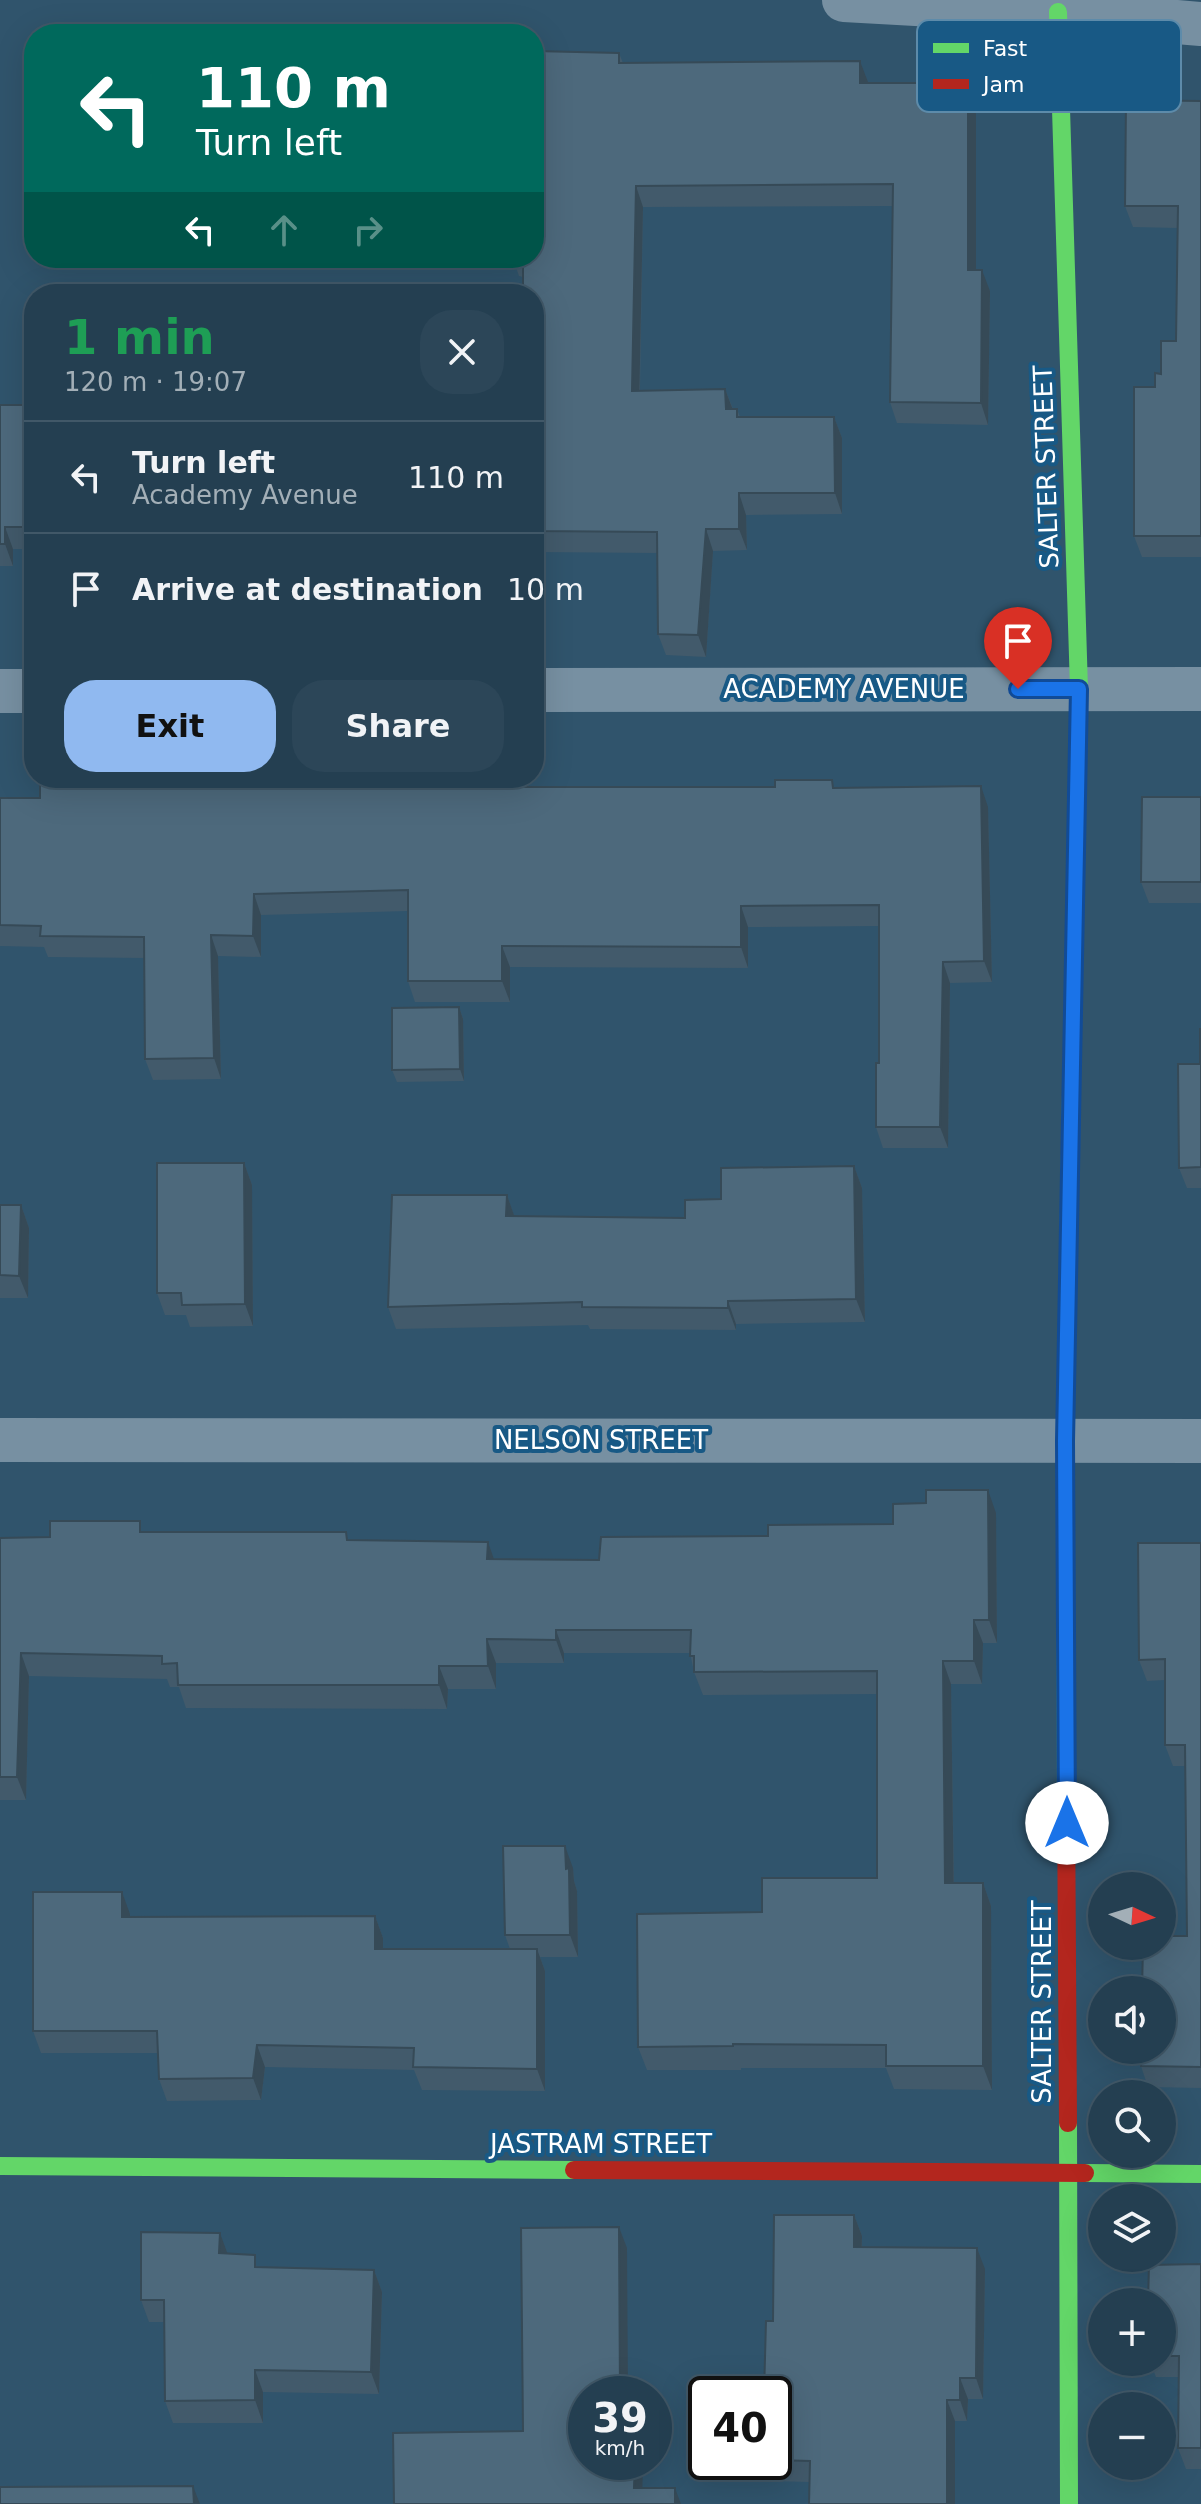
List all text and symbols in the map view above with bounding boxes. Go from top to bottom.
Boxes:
legend [917,20,1181,112]
text: Fast [983,36,1028,61]
text: 110 m [196,55,391,120]
icon: left [64,56,168,160]
text: Jam [981,72,1024,97]
text: Turn left [196,122,342,163]
icon: left [178,208,222,252]
icon: ahead [262,208,306,252]
icon: right [346,208,390,252]
text: 1 min [64,309,215,365]
button: close [420,310,504,394]
street label: SALTER STREET [1027,365,1065,569]
text: 120 m · 19:07 [64,367,247,397]
text: Turn left [132,445,275,480]
icon: left [64,455,108,499]
text: 110 m [408,460,504,495]
text: Academy Avenue [132,480,358,510]
icon: arrive [64,567,108,611]
text: Arrive at destination [132,572,483,607]
text: 10 m [507,572,584,607]
pin [984,607,1052,689]
icon: arrive [996,619,1040,663]
street label: ACADEMY AVENUE [723,674,965,704]
button: Exit [64,680,276,772]
button: Share [292,680,504,772]
street label: NELSON STREET [494,1425,708,1455]
position arrow [1025,1781,1109,1865]
north arrow [1088,1872,1176,1960]
map controls [1088,1872,1176,2480]
street label: SALTER STREET [1027,1900,1057,2104]
button: sound [1088,1976,1176,2064]
button: search [1088,2080,1176,2168]
street label: JASTRAM STREET [488,2129,712,2159]
button: layers [1088,2184,1176,2272]
button: + [1088,2288,1176,2376]
speed limit sign: 40 [688,2376,792,2480]
button: − [1088,2392,1176,2480]
text: 39 [592,2395,648,2441]
text: km/h [595,2436,645,2460]

